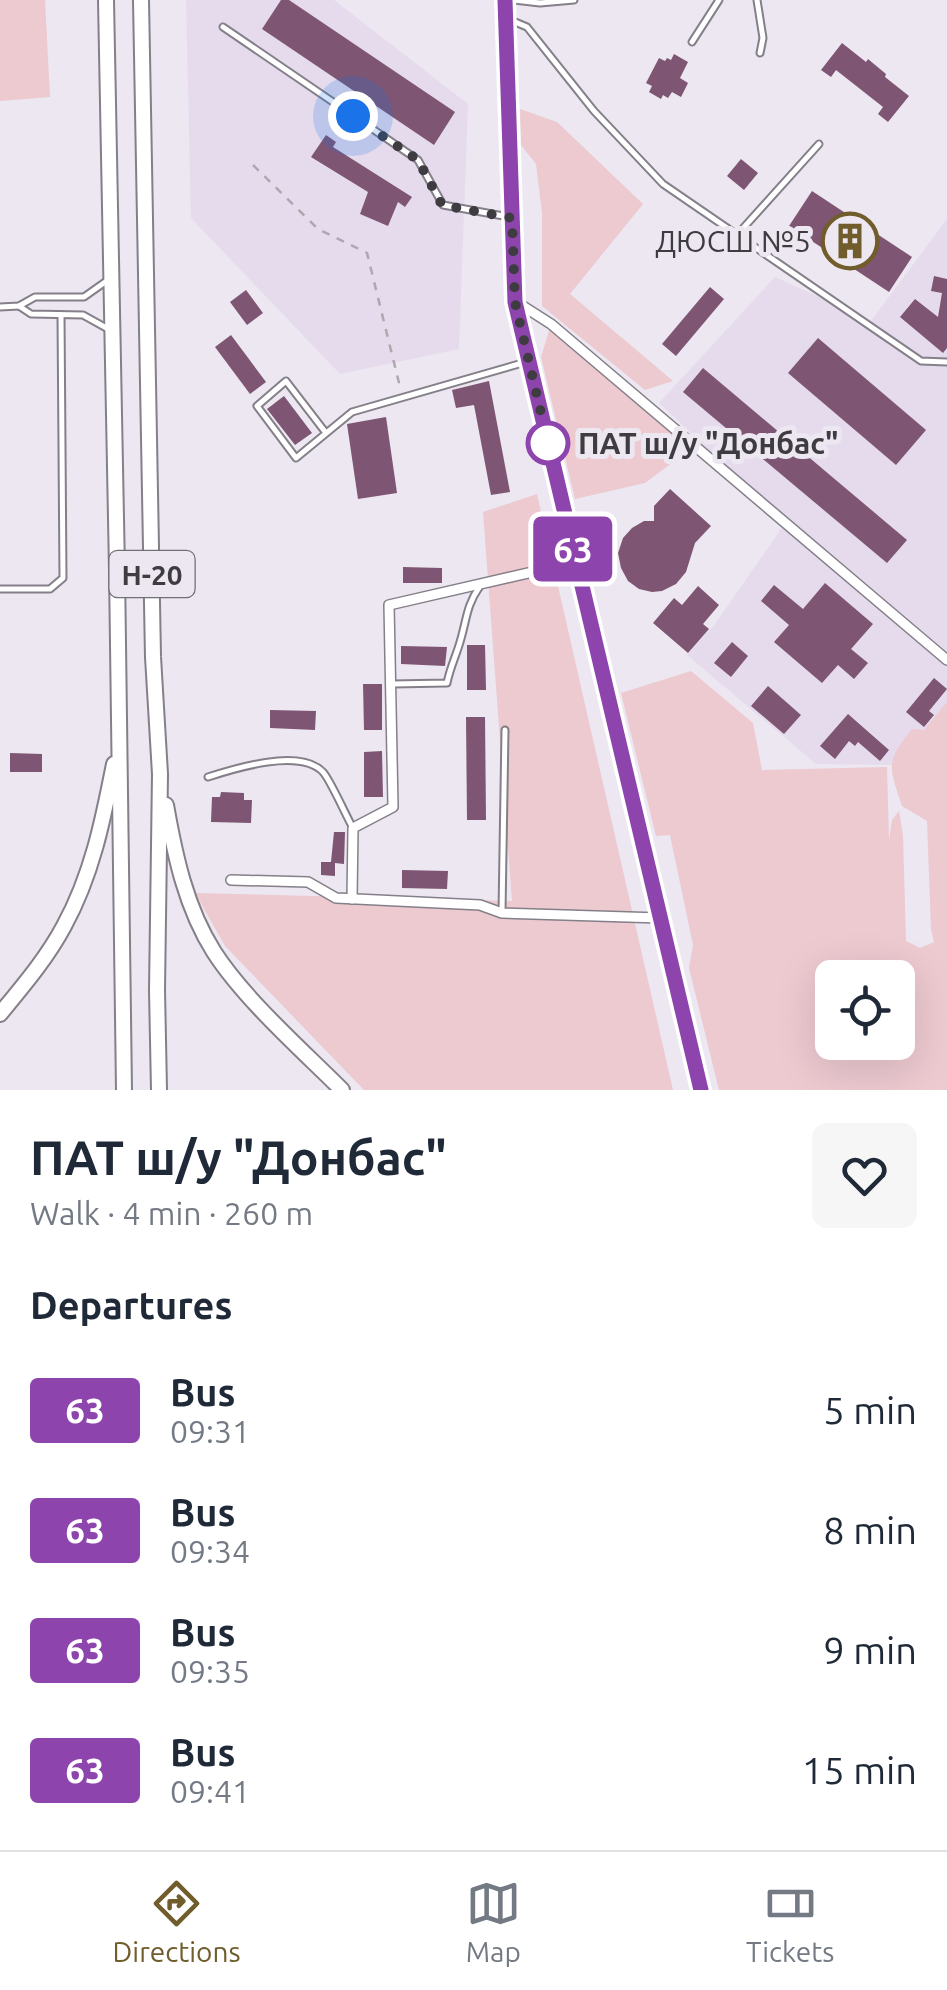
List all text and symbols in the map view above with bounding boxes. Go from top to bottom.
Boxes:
your location [328,91,378,141]
building icon: ДЮСШ №5 [820,211,880,271]
place label: ДЮСШ №5 [655,224,811,258]
marker: ПАТ ш/у "Донбас" [527,422,569,464]
place label: ПАТ ш/у "Донбас" [578,426,839,460]
line badge: 63 [528,516,618,582]
text: 63 [553,529,593,569]
road number: Н-20 [110,551,194,597]
map controls [815,960,915,1060]
button: locate [815,960,915,1060]
button: heart [812,1123,917,1228]
text: ПАТ ш/у "Донбас" [30,1130,447,1184]
text: Walk · 4 min · 260 m [30,1195,313,1231]
text: Departures [30,1284,232,1326]
text: Bus [170,1371,235,1413]
text: 5 min [823,1389,917,1431]
text: 63 [65,1390,105,1430]
text: 09:31 [170,1413,250,1449]
text: Bus [170,1491,235,1533]
text: 8 min [823,1509,917,1551]
text: 63 [65,1510,105,1550]
text: 09:34 [170,1533,250,1569]
text: Bus [170,1611,235,1653]
text: 9 min [823,1629,917,1671]
text: 63 [65,1630,105,1670]
text: 09:35 [170,1653,250,1689]
text: Bus [170,1731,235,1773]
text: 15 min [802,1749,917,1791]
text: 63 [65,1750,105,1790]
text: 09:41 [170,1773,250,1809]
tab: Directions [113,1876,241,1967]
tab: Map [466,1876,521,1967]
tab: Tickets [746,1876,834,1967]

